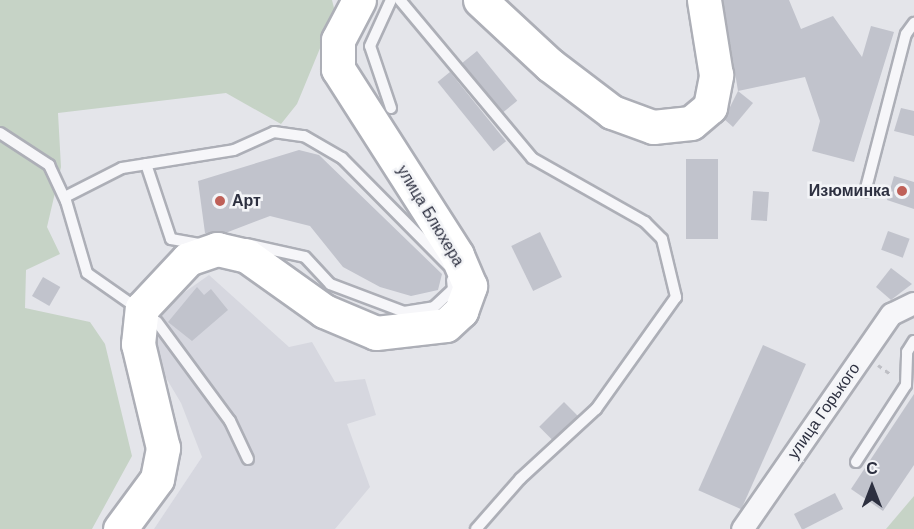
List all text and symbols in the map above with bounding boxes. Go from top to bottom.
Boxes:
street label: улица Блюхера [392,162,468,270]
place label: Изюминка [809,181,890,201]
marker: Изюминка [895,184,909,198]
place label: Арт [232,191,261,211]
marker: Арт [213,194,227,208]
street label: улица Горького [784,359,864,463]
north arrow [842,457,902,517]
text: С [866,460,878,477]

